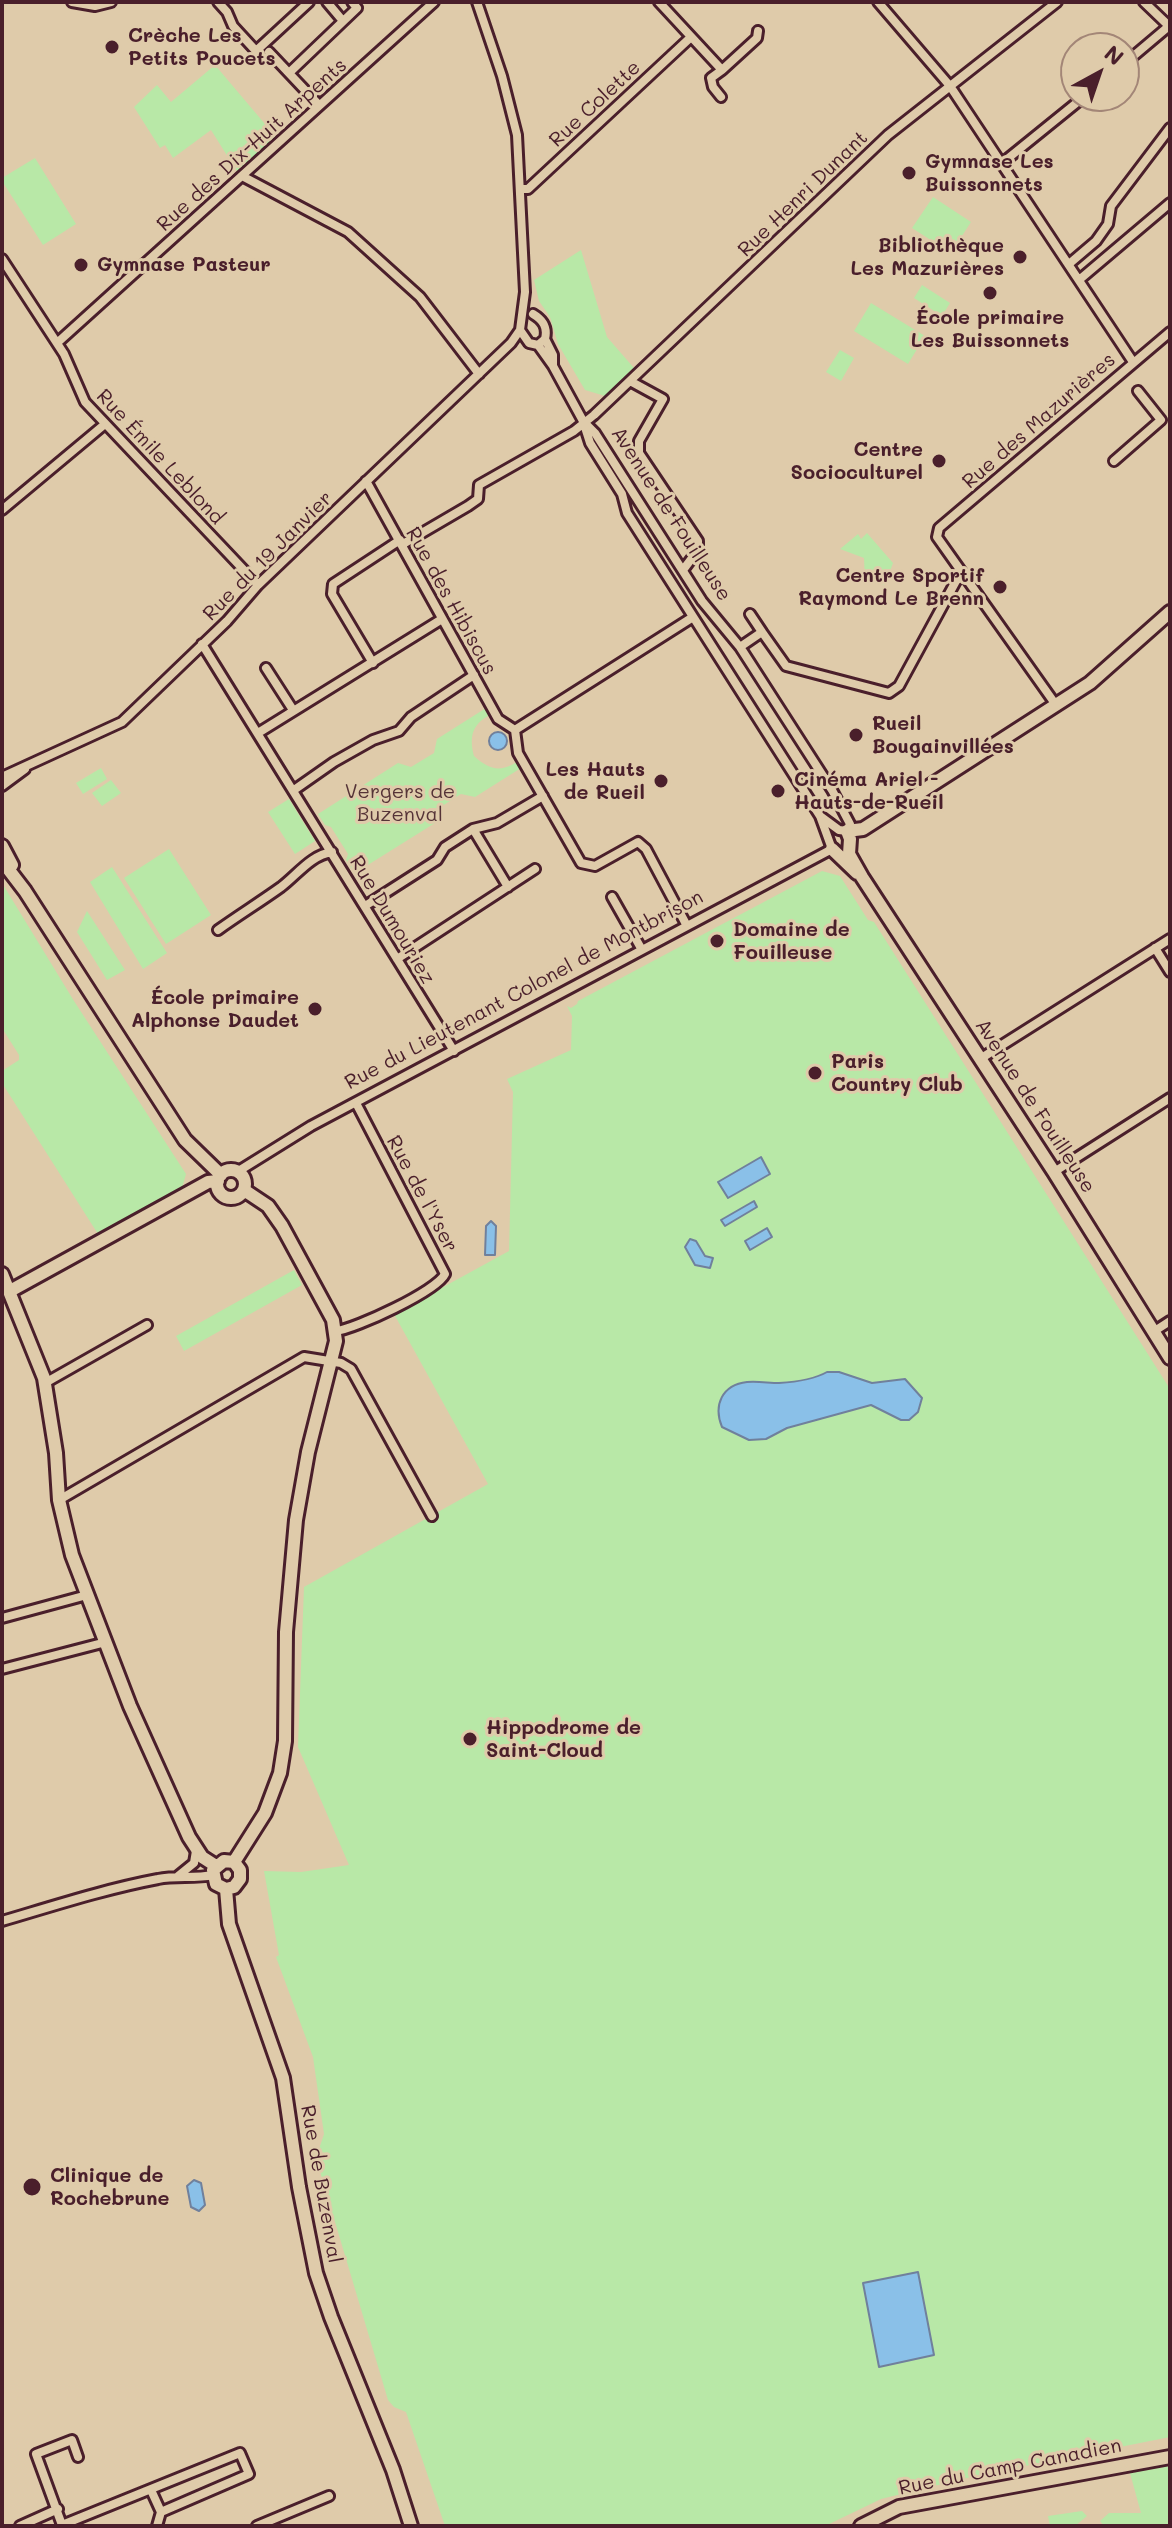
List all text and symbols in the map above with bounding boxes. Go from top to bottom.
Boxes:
place label: Crèche Les Petits Poucets [128,24,275,71]
north arrow [1060,32,1140,112]
marker: Crèche Les Petits Poucets [103,38,121,56]
text: N [1099,38,1130,71]
street label: Rue des Dix-Huit Arpents [152,53,352,237]
street label: Rue Colette [544,56,646,152]
street label: Rue Henri Dunant [733,126,873,262]
place label: Gymnase Les Buissonnets [925,150,1054,197]
marker: Gymnase Les Buissonnets [900,164,918,182]
place label: Bibliothèque Les Mazurières [850,234,1004,281]
marker: Bibliothèque Les Mazurières [1011,248,1029,266]
place label: Gymnase Pasteur [97,253,271,277]
marker: Gymnase Pasteur [72,256,90,274]
marker: École primaire Les Buissonnets [981,284,999,302]
place label: École primaire Les Buissonnets [911,306,1069,353]
street label: Rue des Mazurières [958,348,1120,494]
street label: Rue Émile Leblond [91,384,229,530]
street label: Avenue de Fouilleuse [606,422,736,606]
place label: Centre Socioculturel [791,438,923,485]
marker: Centre Socioculturel [930,452,948,470]
street label: Rue du 19 Janvier [198,486,338,626]
street label: Rue des Hibiscus [400,523,502,679]
place label: Centre Sportif Raymond Le Brenn [798,564,984,611]
marker: Centre Sportif Raymond Le Brenn [991,578,1009,596]
place label: Rueil Bougainvillées [872,712,1014,759]
marker: Rueil Bougainvillées [847,726,865,744]
place label: Les Hauts de Rueil [545,758,645,805]
place label: Cinéma Ariel - Hauts-de-Rueil [794,768,944,815]
marker: Les Hauts de Rueil [652,772,670,790]
park label: Vergers de Buzenval [345,780,455,827]
marker: Cinéma Ariel - Hauts-de-Rueil [769,782,787,800]
street label: Rue Dumouriez [344,851,440,989]
street label: Rue du Lieutenant Colonel de Montbrison [341,885,707,1095]
place label: Domaine de Fouilleuse [733,918,850,965]
marker: Domaine de Fouilleuse [708,932,726,950]
place label: École primaire Alphonse Daudet [131,986,299,1033]
marker: École primaire Alphonse Daudet [306,1000,324,1018]
street label: Avenue de Fouilleuse [970,1014,1100,1198]
place label: Paris Country Club [831,1050,963,1097]
marker: Paris Country Club [806,1064,824,1082]
street label: Rue de l'Yser [381,1132,463,1256]
place label: Hippodrome de Saint-Cloud [486,1716,641,1763]
marker: Hippodrome de Saint-Cloud [461,1730,479,1748]
street label: Rue de Buzenval [295,2103,347,2265]
place label: Clinique de Rochebrune [50,2164,169,2211]
marker: Clinique de Rochebrune [21,2176,43,2198]
street label: Rue du Camp Canadien [897,2434,1123,2500]

